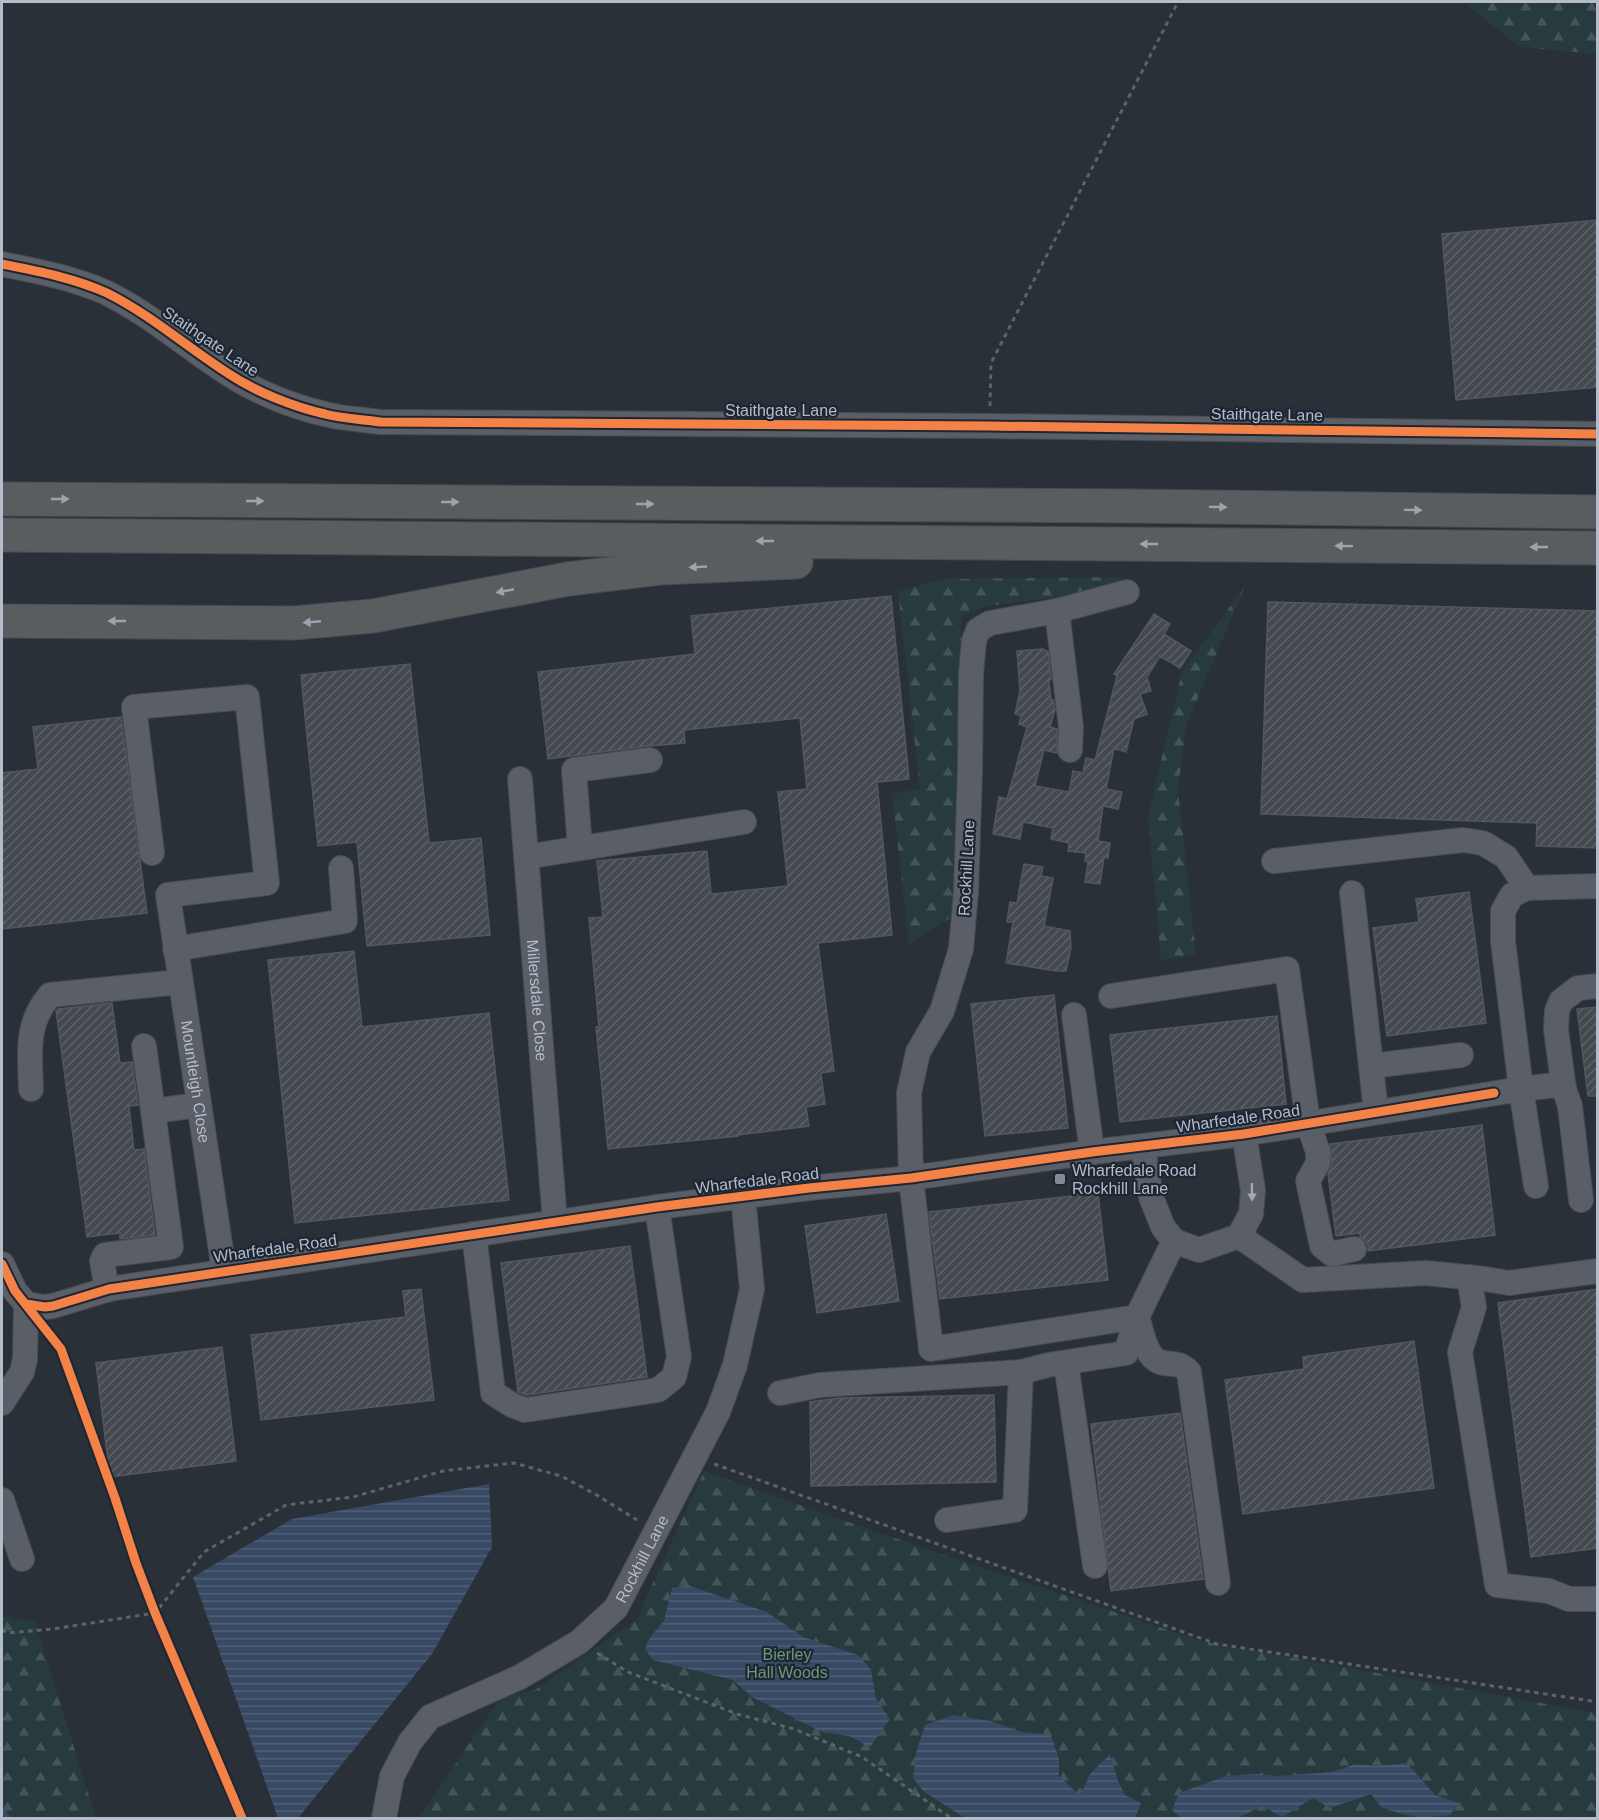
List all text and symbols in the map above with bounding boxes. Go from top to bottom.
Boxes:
street label: Staithgate Lane [160,303,262,380]
street label: Staithgate Lane [725,402,837,419]
street label: Staithgate Lane [1211,405,1323,424]
one-way arrow [50,494,69,504]
one-way arrow [245,496,264,506]
one-way arrow [440,497,459,507]
one-way arrow [635,499,654,509]
one-way arrow [1208,503,1227,512]
one-way arrow [1403,505,1422,515]
one-way arrow [756,536,775,546]
one-way arrow [1140,539,1159,549]
one-way arrow [1335,541,1354,550]
one-way arrow [1530,543,1549,552]
one-way arrow [688,562,707,571]
one-way arrow [495,587,514,596]
one-way arrow [108,616,127,626]
one-way arrow [303,617,322,627]
street label: Rockhill Lane [955,820,978,916]
street label: Millersdale Close [524,939,550,1062]
street label: Mountleigh Close [178,1019,213,1144]
street label: Wharfedale Road [1175,1101,1301,1136]
place label: Wharfedale Road Rockhill Lane [1072,1162,1197,1197]
street label: Wharfedale Road [694,1164,820,1197]
marker: Wharfedale Road Rockhill Lane [1053,1172,1067,1186]
one-way arrow [1247,1183,1256,1202]
street label: Wharfedale Road [212,1231,338,1266]
street label: Rockhill Lane [612,1512,672,1606]
park label: Bierley Hall Woods [746,1646,828,1681]

